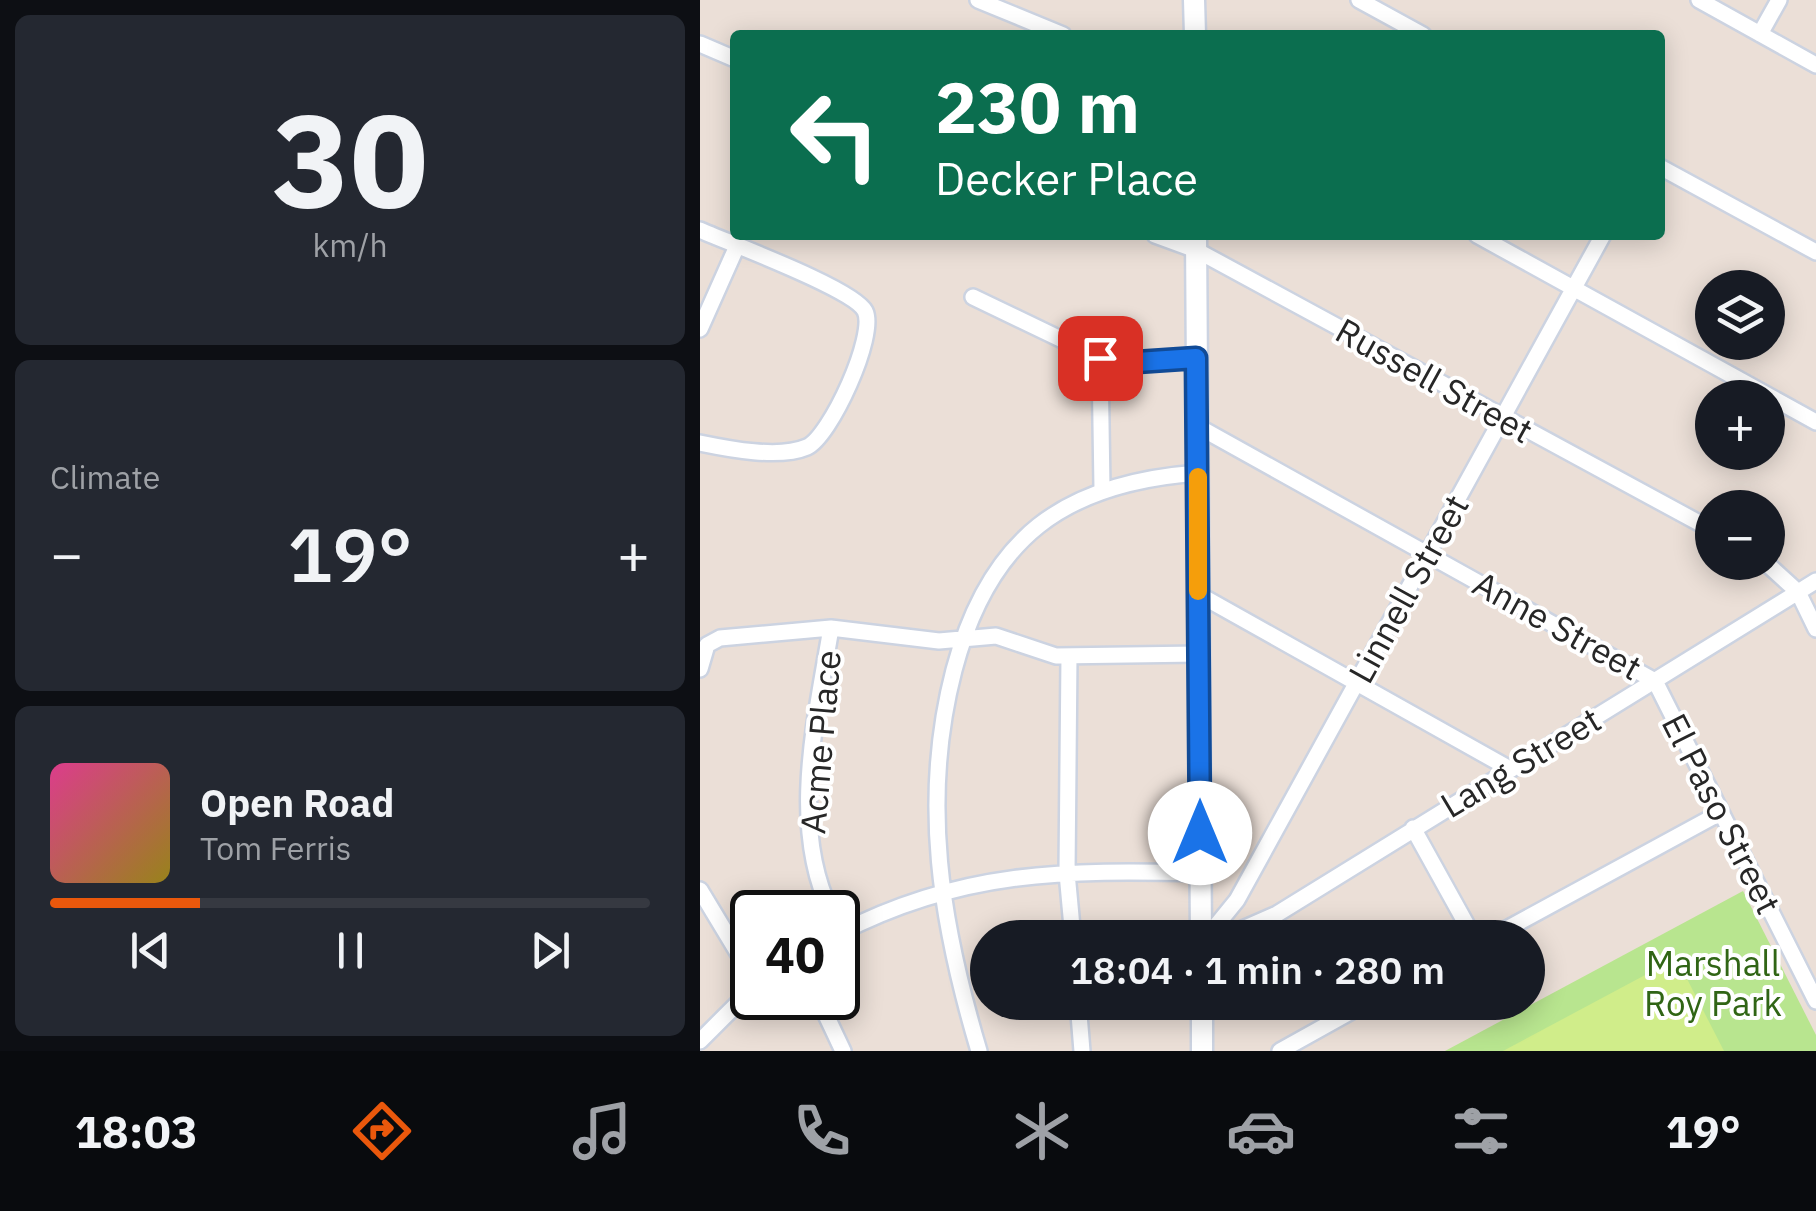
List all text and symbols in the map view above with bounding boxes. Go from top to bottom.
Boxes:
text: 230 m [935,61,1140,152]
icon: left [770,70,900,200]
text: 30 [272,74,428,243]
text: Decker Place [935,149,1198,207]
text: km/h [312,224,388,266]
map controls [1695,270,1785,580]
button: layers [1695,270,1785,360]
street label: Russell Street [1328,307,1541,453]
pin [1058,316,1143,401]
icon: arrive [1073,331,1128,386]
button: + [1695,380,1785,470]
text: Climate [50,456,160,498]
street label: Linnell Street [1337,486,1479,691]
button: − [1695,490,1785,580]
text: 19° [287,505,413,603]
text: − [50,518,83,589]
text: + [617,518,650,589]
street label: Anne Street [1465,560,1650,690]
street label: Acme Place [789,648,851,836]
street label: Lang Street [1432,696,1609,828]
street label: El Paso Street [1652,706,1792,921]
text: Open Road [200,778,394,827]
position arrow [1148,781,1252,885]
text: Tom Ferris [200,827,351,869]
speed limit sign: 40 [730,890,860,1020]
icon: previous [123,923,178,978]
icon: pause [323,923,378,978]
icon: next [523,923,578,978]
park label: Marshall Roy Park [1644,940,1782,1026]
text: 18:04 · 1 min · 280 m [1070,945,1445,994]
icon: directions [347,1096,417,1166]
icon: music [567,1096,637,1166]
icon: phone [787,1096,857,1166]
icon: climate [1007,1096,1077,1166]
icon: car [1226,1096,1296,1166]
icon: filters [1446,1096,1516,1166]
text: 18:03 [75,1102,198,1160]
text: 19° [1666,1102,1741,1160]

